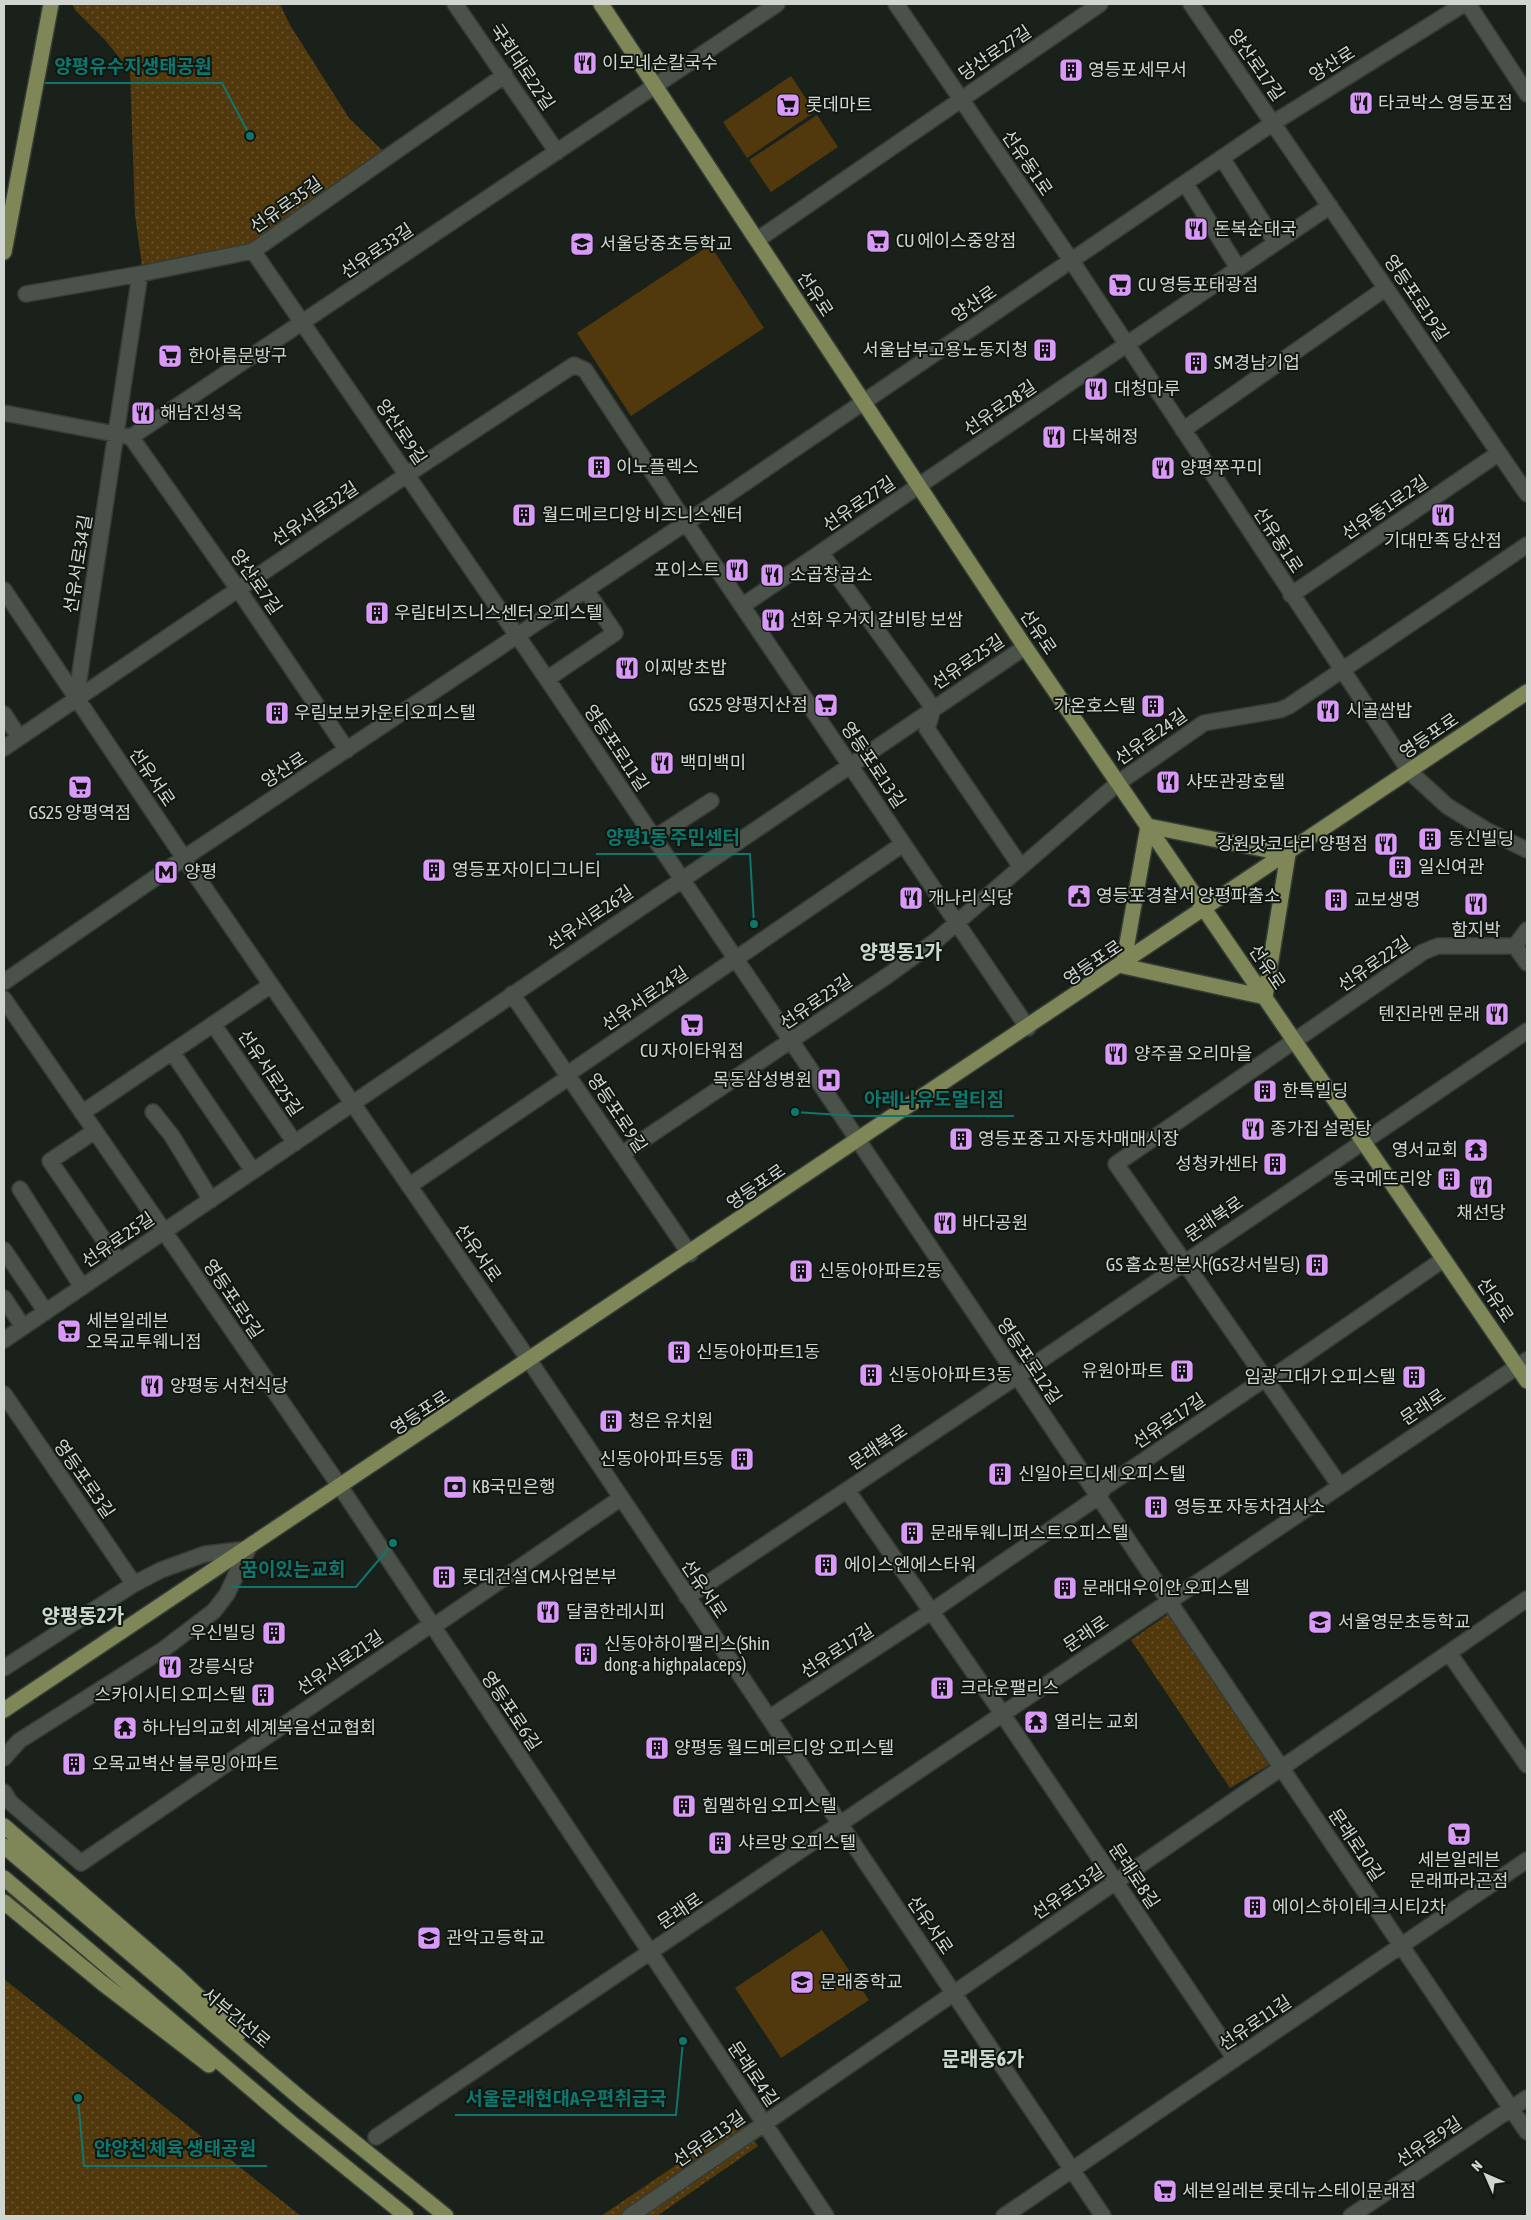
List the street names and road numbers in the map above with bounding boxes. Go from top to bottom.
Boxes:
street label: 국회대로22길 [486,20,559,114]
street label: 당산로27길 [954,21,1035,85]
street label: 양산로17길 [1224,25,1289,105]
street label: 양산로 [1305,42,1358,86]
street label: 선유동1로 [998,126,1057,200]
street label: 선유로35길 [246,172,326,237]
street label: 선유로33길 [336,219,417,283]
street label: 영등포로19길 [1380,251,1453,345]
street label: 선유로 [793,267,838,320]
street label: 양산로 [947,281,1000,326]
street label: 선유로28길 [959,376,1040,440]
street label: 양산로9길 [372,395,431,469]
street label: 선유동1로2길 [1338,471,1432,544]
street label: 선유로27길 [818,472,899,536]
street label: 선유서로32길 [268,477,362,550]
street label: 선유동1로 [1249,503,1308,577]
street label: 선유서로34길 [59,513,96,615]
street label: 양산로7길 [226,545,286,618]
street label: 선유로 [1016,605,1061,658]
street label: 선유로25길 [927,630,1008,694]
street label: 영등포로11길 [580,701,653,795]
street label: 선유로24길 [1111,704,1191,769]
street label: 영등포로 [1395,708,1462,763]
street label: 영등포로13길 [837,718,910,812]
street label: 선유서로 [125,743,180,810]
street label: 양산로 [257,747,310,792]
street label: 선유서로26길 [543,881,637,954]
street label: 선유로22길 [1333,932,1414,996]
street label: 영등포로 [1059,935,1126,990]
street label: 선유로 [1245,940,1290,993]
street label: 선유서로24길 [598,962,692,1035]
street label: 선유로23길 [775,970,856,1034]
street label: 선유서로25길 [234,1026,307,1120]
street label: 영등포로9길 [583,1069,652,1156]
street label: 영등포로 [722,1159,789,1214]
street label: 문래북로 [1180,1191,1247,1246]
street label: 선유로25길 [77,1208,158,1272]
street label: 선유서로 [451,1220,506,1286]
street label: 영등포로5길 [199,1255,268,1342]
street label: 선유로 [1473,1273,1518,1326]
street label: 영등포로12길 [993,1314,1066,1408]
street label: 문래로 [1396,1384,1449,1429]
street label: 영등포로 [386,1386,453,1439]
street label: 선유로17길 [1128,1389,1209,1453]
street label: 문래북로 [844,1419,911,1474]
street label: 영등포로3길 [50,1435,119,1522]
street label: 선유서로 [677,1555,732,1622]
street label: 문래로 [1059,1611,1112,1656]
street label: 선유로17길 [796,1619,877,1682]
street label: 선유서로21길 [293,1626,387,1699]
street label: 영등포로6길 [477,1667,546,1754]
street label: 문래로10길 [1324,1804,1388,1885]
street label: 문래로8길 [1105,1839,1164,1913]
street label: 선유로13길 [1027,1860,1108,1924]
street label: 문래로 [653,1888,706,1933]
street label: 선유서로 [903,1891,958,1958]
street label: 서부간선로 [198,1983,275,2052]
street label: 선유로11길 [1214,1991,1295,2055]
street label: 문래로4길 [724,2037,783,2111]
street label: 선유로13길 [669,2106,749,2171]
street label: 선유로9길 [1392,2112,1466,2171]

